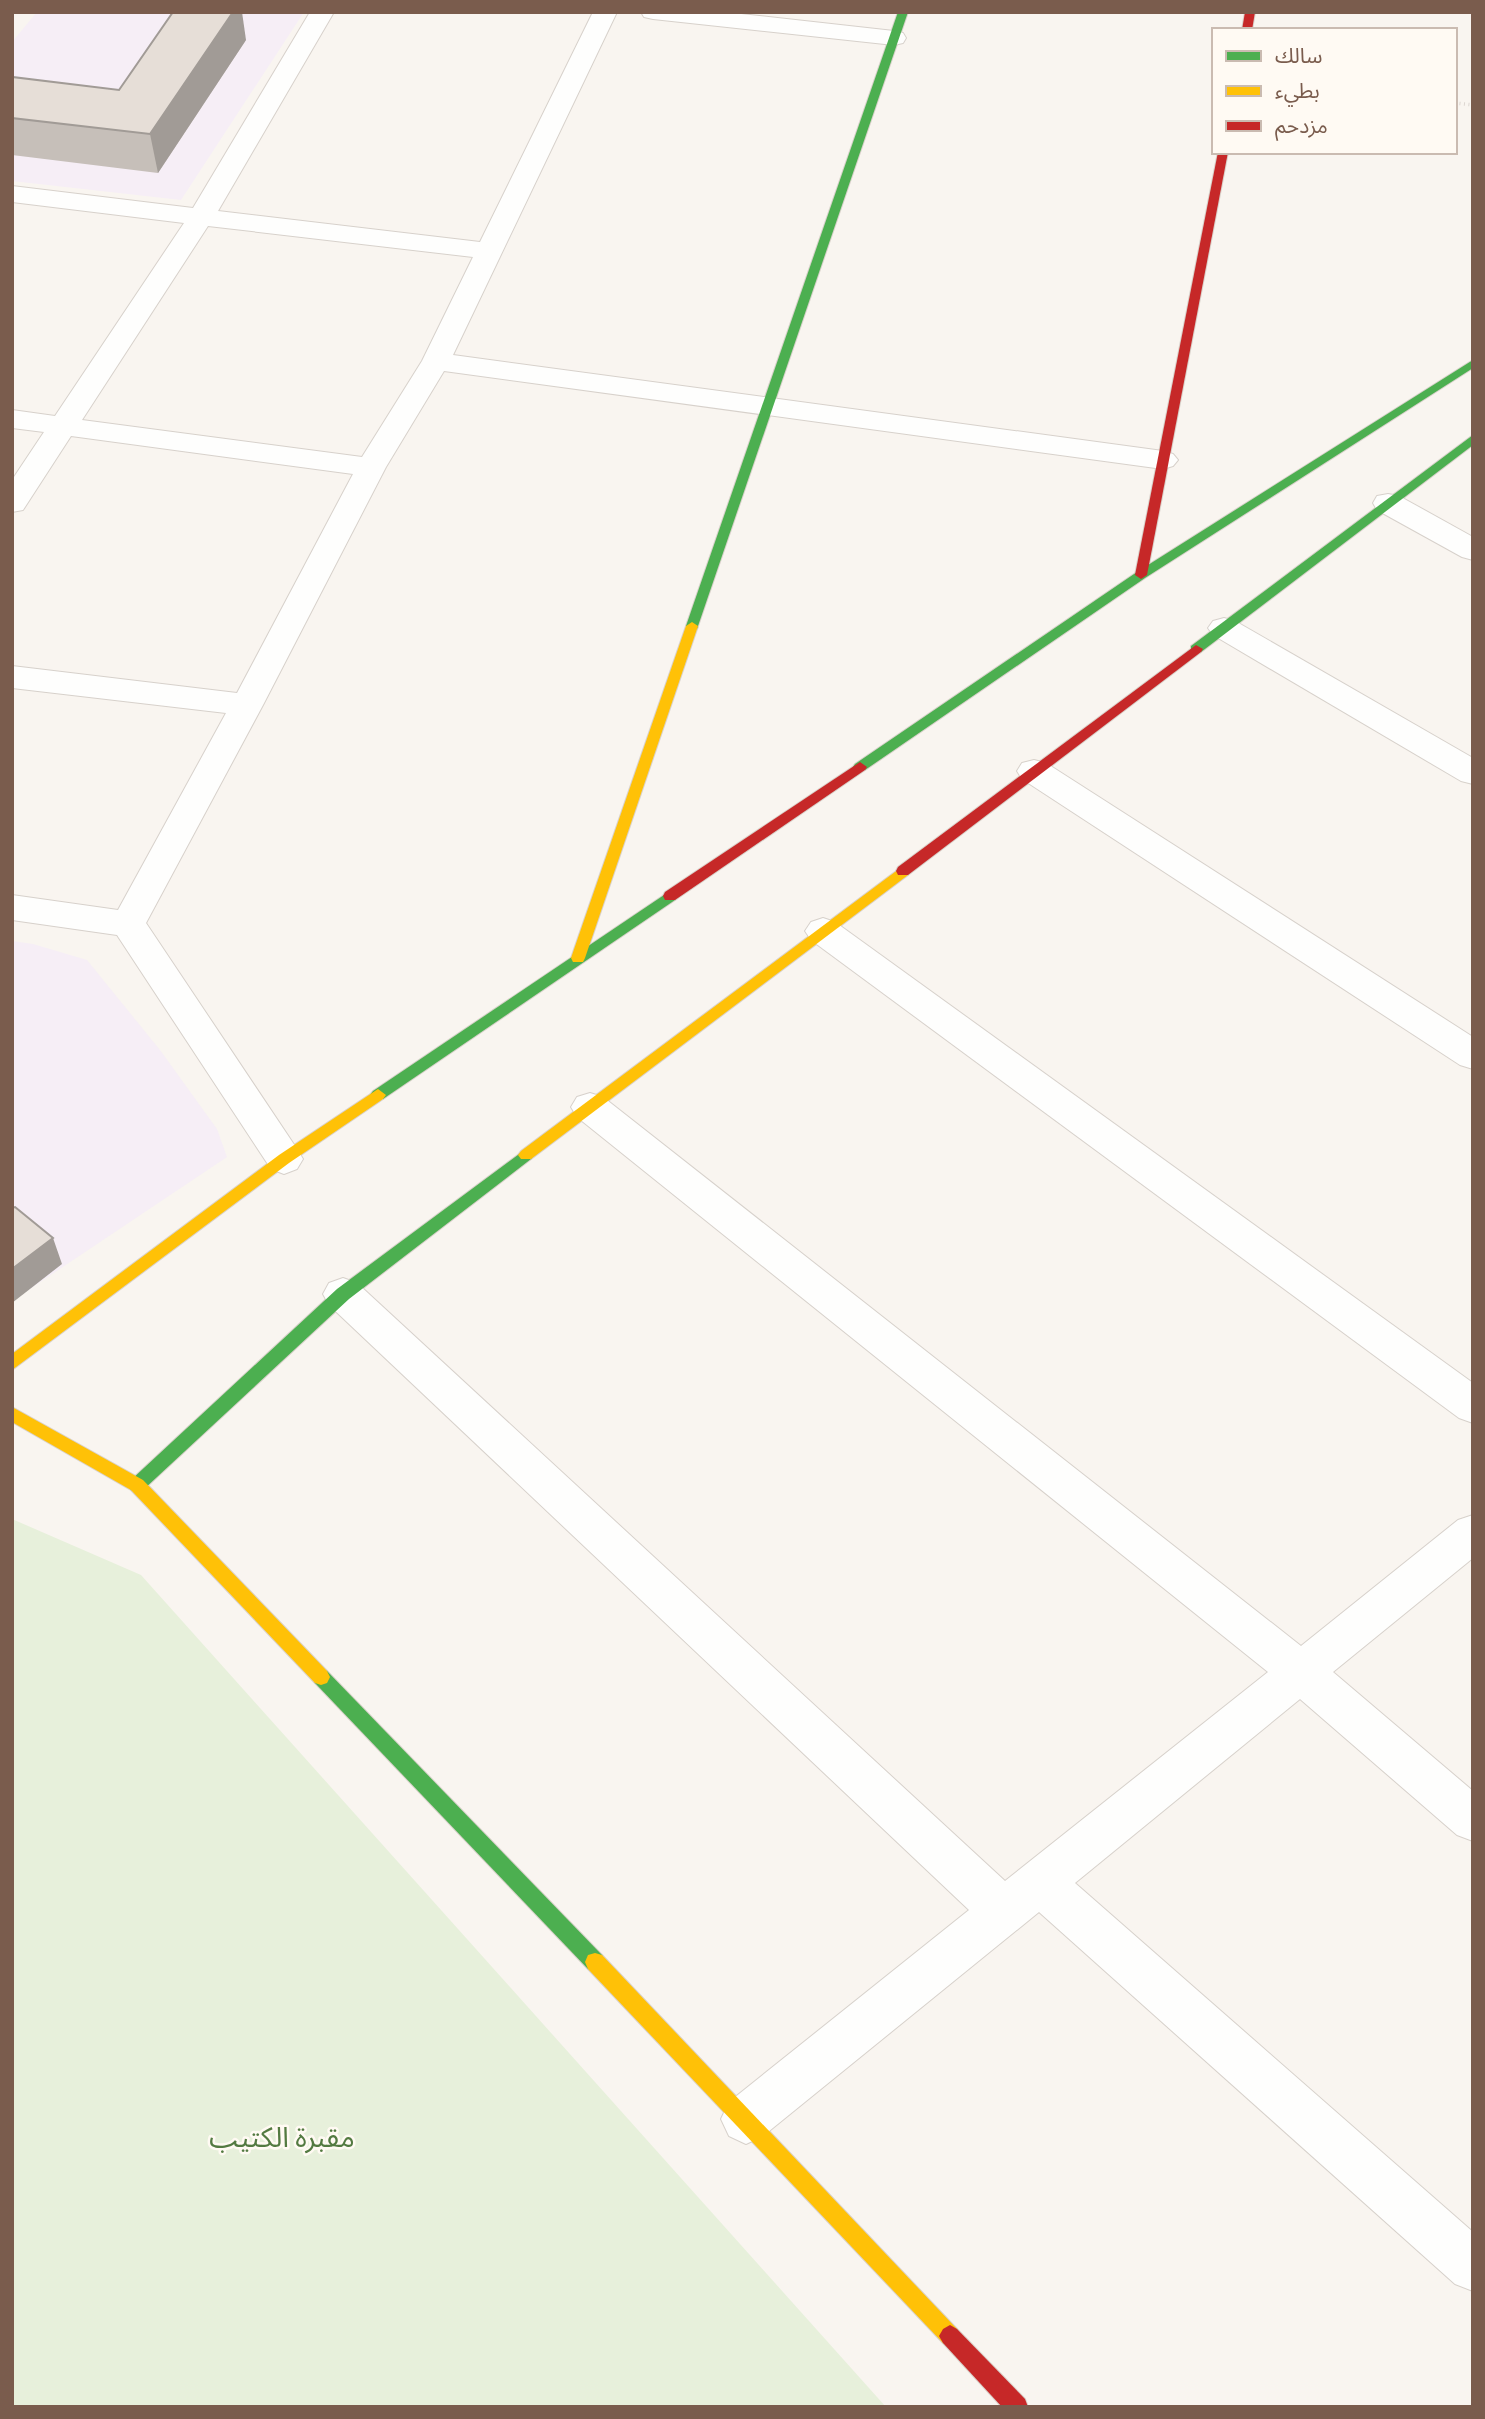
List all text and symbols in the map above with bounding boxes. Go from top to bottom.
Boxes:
legend [1212,28,1457,154]
text: سالك [1275,42,1322,67]
text: بطيء [1275,77,1320,107]
text: مزدحم [1275,112,1328,141]
park label: مقبرة الكتيب [209,2119,355,2154]

